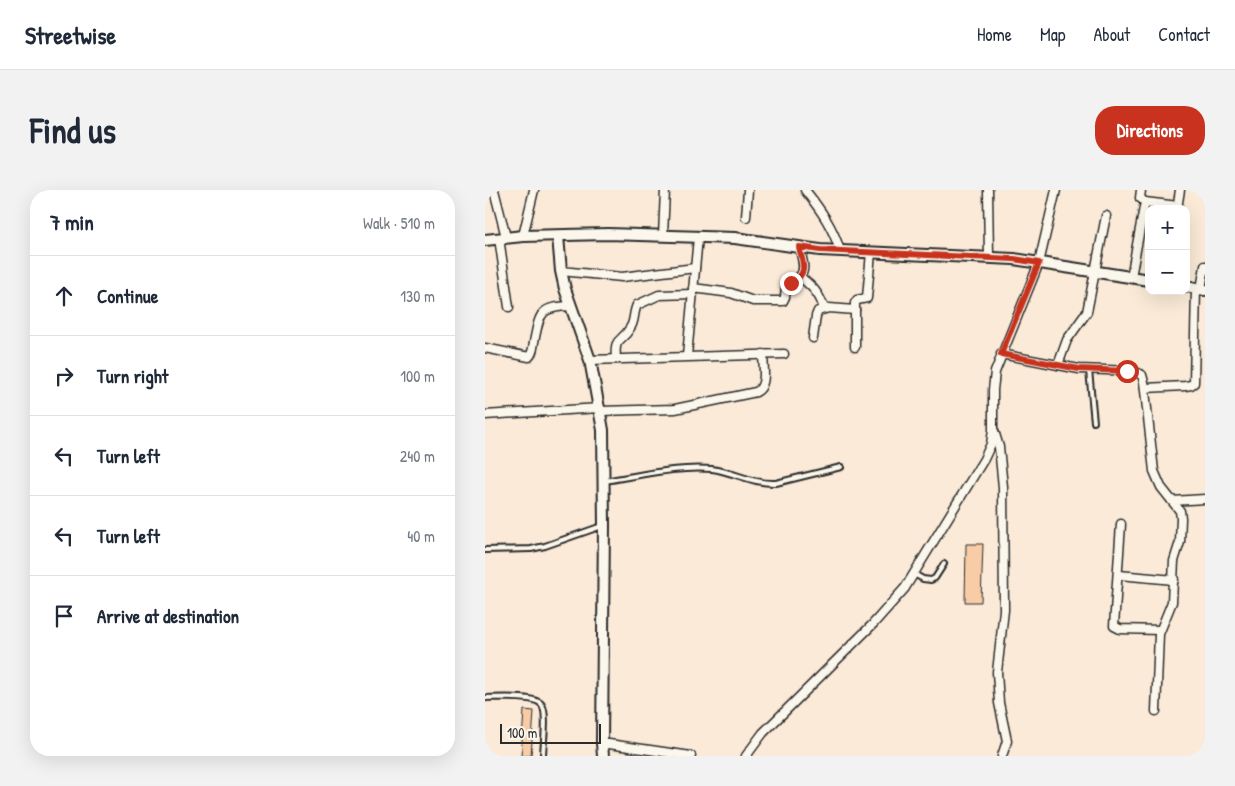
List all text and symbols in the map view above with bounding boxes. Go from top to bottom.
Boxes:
text: Streetwise [25,19,116,51]
text: Home [977,22,1012,47]
text: Map [1040,22,1065,47]
text: About [1093,22,1130,47]
text: Contact [1158,22,1210,47]
button: Directions [1095,106,1205,155]
text: Find us [30,107,116,154]
map controls [1145,205,1190,295]
button: + [1145,205,1190,250]
text: 7 min [50,208,94,237]
text: Walk · 510 m [363,212,435,234]
button: − [1145,250,1190,295]
route end [780,272,803,295]
icon: ahead [50,282,78,310]
text: Continue [97,283,158,309]
text: 130 m [400,285,435,307]
route start [1116,360,1139,383]
icon: right [50,362,78,390]
text: Turn right [97,363,168,389]
text: 100 m [400,365,435,387]
icon: left [50,442,78,470]
text: Turn left [97,443,160,469]
text: 240 m [400,445,435,467]
icon: left [50,522,78,550]
text: Turn left [97,523,160,549]
text: 40 m [407,525,435,547]
icon: arrive [50,602,78,630]
text: Arrive at destination [97,603,239,629]
scale bar [500,721,601,744]
text: 100 m [507,723,537,742]

